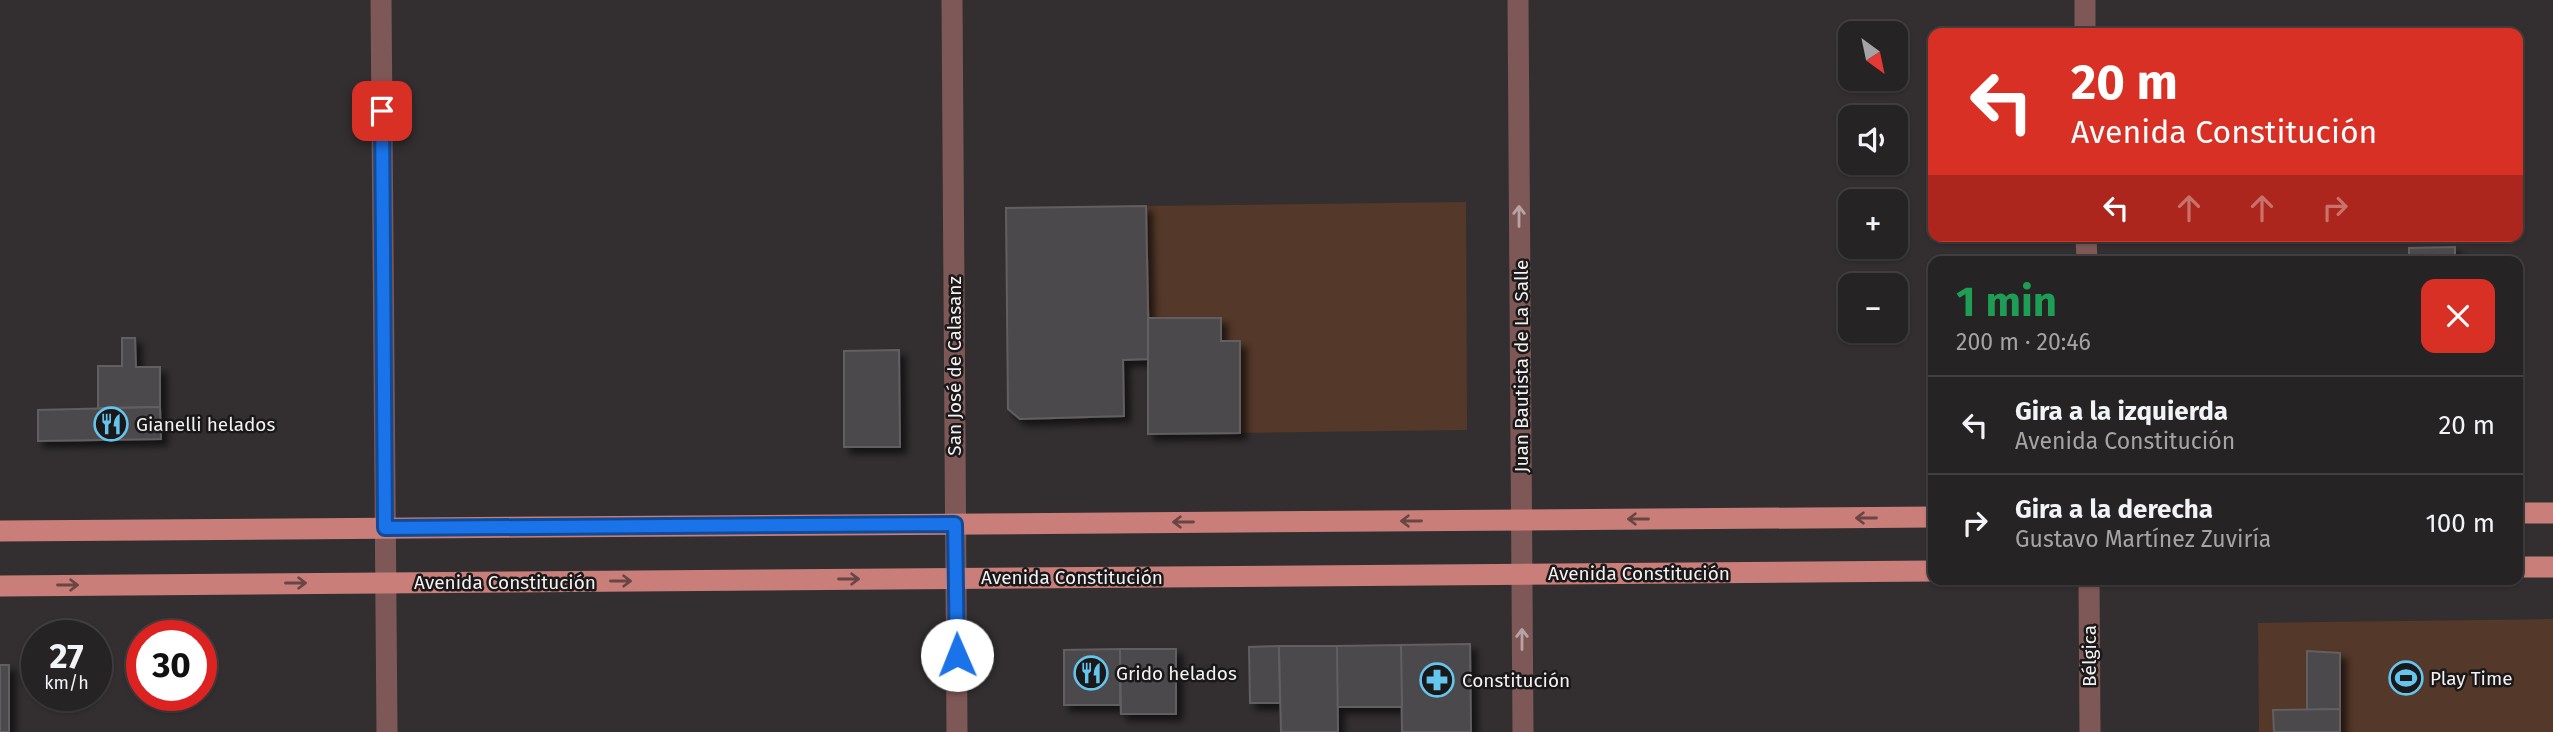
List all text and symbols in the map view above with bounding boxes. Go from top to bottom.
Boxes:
north arrow [1838,21,1908,91]
map controls [1838,21,1908,343]
text: 20 m [2071,53,2178,112]
icon: left [1956,56,2047,147]
pin [352,81,412,141]
icon: arrive [363,92,401,130]
button: sound [1838,105,1908,175]
text: Avenida Constitución [2071,113,2377,151]
button: + [1838,189,1908,259]
icon: left [2097,189,2135,227]
icon: ahead [2170,189,2208,227]
icon: ahead [2243,189,2281,227]
icon: right [2316,189,2354,227]
one-way arrow [1513,205,1526,228]
street label: Juan Bautista de La Salle [1510,260,1533,472]
button: − [1838,273,1908,343]
street label: San José de Calasanz [943,276,966,456]
text: 1 min [1956,277,2057,327]
button: close [2421,279,2495,353]
text: 200 m · 20:46 [1956,328,2091,356]
text: Gira a la izquierda [2015,396,2228,427]
restaurant icon: Gianelli helados [92,405,130,443]
icon: left [1956,406,1994,444]
text: 20 m [2438,410,2495,441]
place label: Gianelli helados [136,413,275,436]
text: Avenida Constitución [2015,427,2235,455]
text: Gira a la derecha [2015,494,2213,525]
icon: right [1956,504,1994,542]
text: 100 m [2426,508,2495,539]
one-way arrow [1854,511,1877,525]
one-way arrow [1627,512,1650,526]
one-way arrow [1399,514,1422,528]
one-way arrow [1172,515,1195,529]
text: Gustavo Martínez Zuviría [2015,525,2271,553]
street label: Avenida Constitución [1548,562,1730,585]
street label: Avenida Constitución [981,566,1163,589]
street label: Avenida Constitución [414,571,596,594]
one-way arrow [837,572,860,586]
one-way arrow [609,574,632,588]
one-way arrow [284,577,307,590]
one-way arrow [56,578,79,592]
position arrow [920,618,994,692]
speed limit sign: 30 [126,620,217,711]
street label: Bélgica [2078,625,2101,687]
one-way arrow [1516,628,1529,651]
text: 27 [49,635,84,677]
restaurant icon: Grido helados [1072,654,1110,692]
sports icon: Play Time [2387,659,2425,697]
pharmacy icon: Constitución [1418,661,1456,699]
place label: Grido helados [1116,662,1237,685]
place label: Play Time [2430,667,2513,690]
place label: Constitución [1462,669,1570,692]
text: km/h [44,672,89,694]

